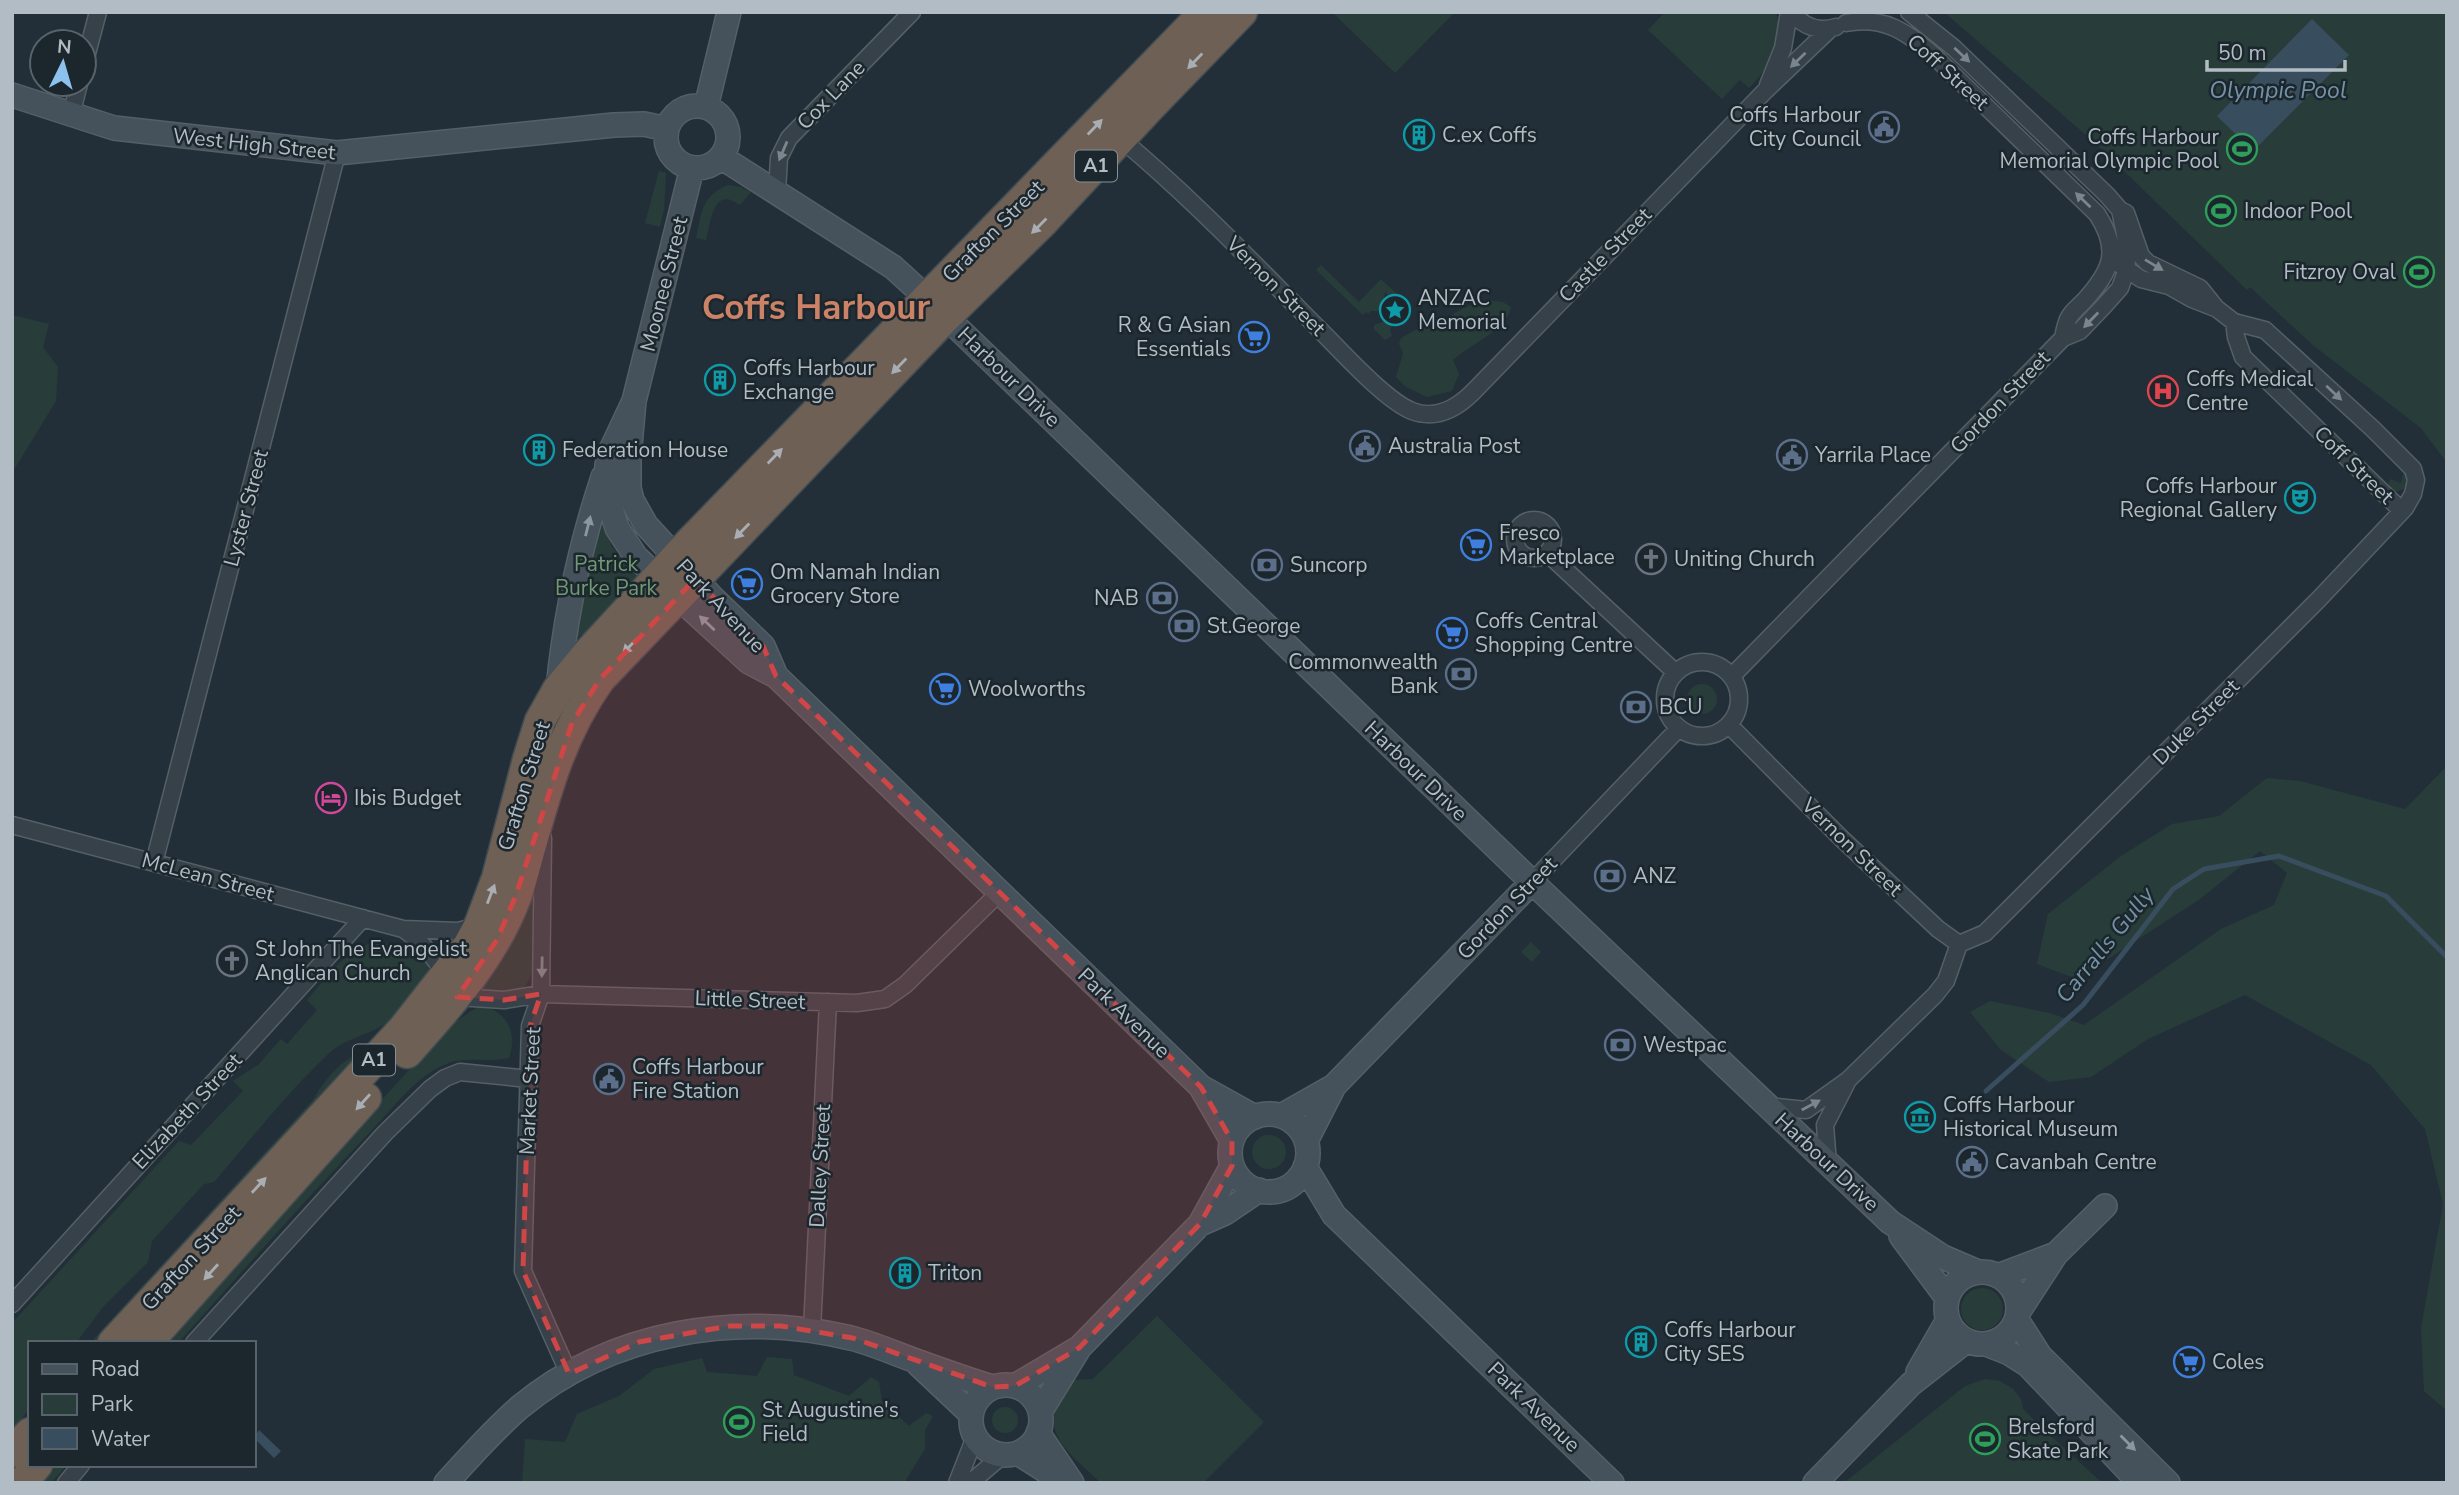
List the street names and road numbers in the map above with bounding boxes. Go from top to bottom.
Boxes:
street label: Coff Street [1901,28,1995,117]
street label: Cox Lane [791,54,871,136]
street label: West High Street [171,122,337,167]
road number: A1 [1075,150,1117,182]
street label: Grafton Street [936,173,1051,288]
street label: Castle Street [1552,201,1658,309]
street label: Moonee Street [634,213,694,354]
street label: Vernon Street [1219,229,1332,342]
street label: Harbour Drive [951,321,1067,433]
street label: Gordon Street [1944,344,2057,460]
street label: Coff Street [2308,420,2401,511]
street label: Lyster Street [217,446,275,569]
street label: Park Avenue [670,553,772,659]
street label: Duke Street [2147,672,2246,771]
street label: Harbour Drive [1358,715,1474,827]
street label: Grafton Street [491,717,557,854]
street label: Vernon Street [1795,791,1909,903]
street label: McLean Street [139,846,278,908]
street label: Gordon Street [1451,850,1564,966]
street label: Park Avenue [1072,962,1176,1064]
street label: Little Street [694,984,806,1016]
street label: Market Street [513,1026,547,1156]
road number: A1 [353,1044,395,1076]
street label: Elizabeth Street [126,1046,249,1175]
street label: Dalley Street [803,1103,837,1228]
street label: Harbour Drive [1769,1106,1885,1218]
street label: Grafton Street [135,1199,247,1316]
street label: Park Avenue [1482,1356,1586,1458]

